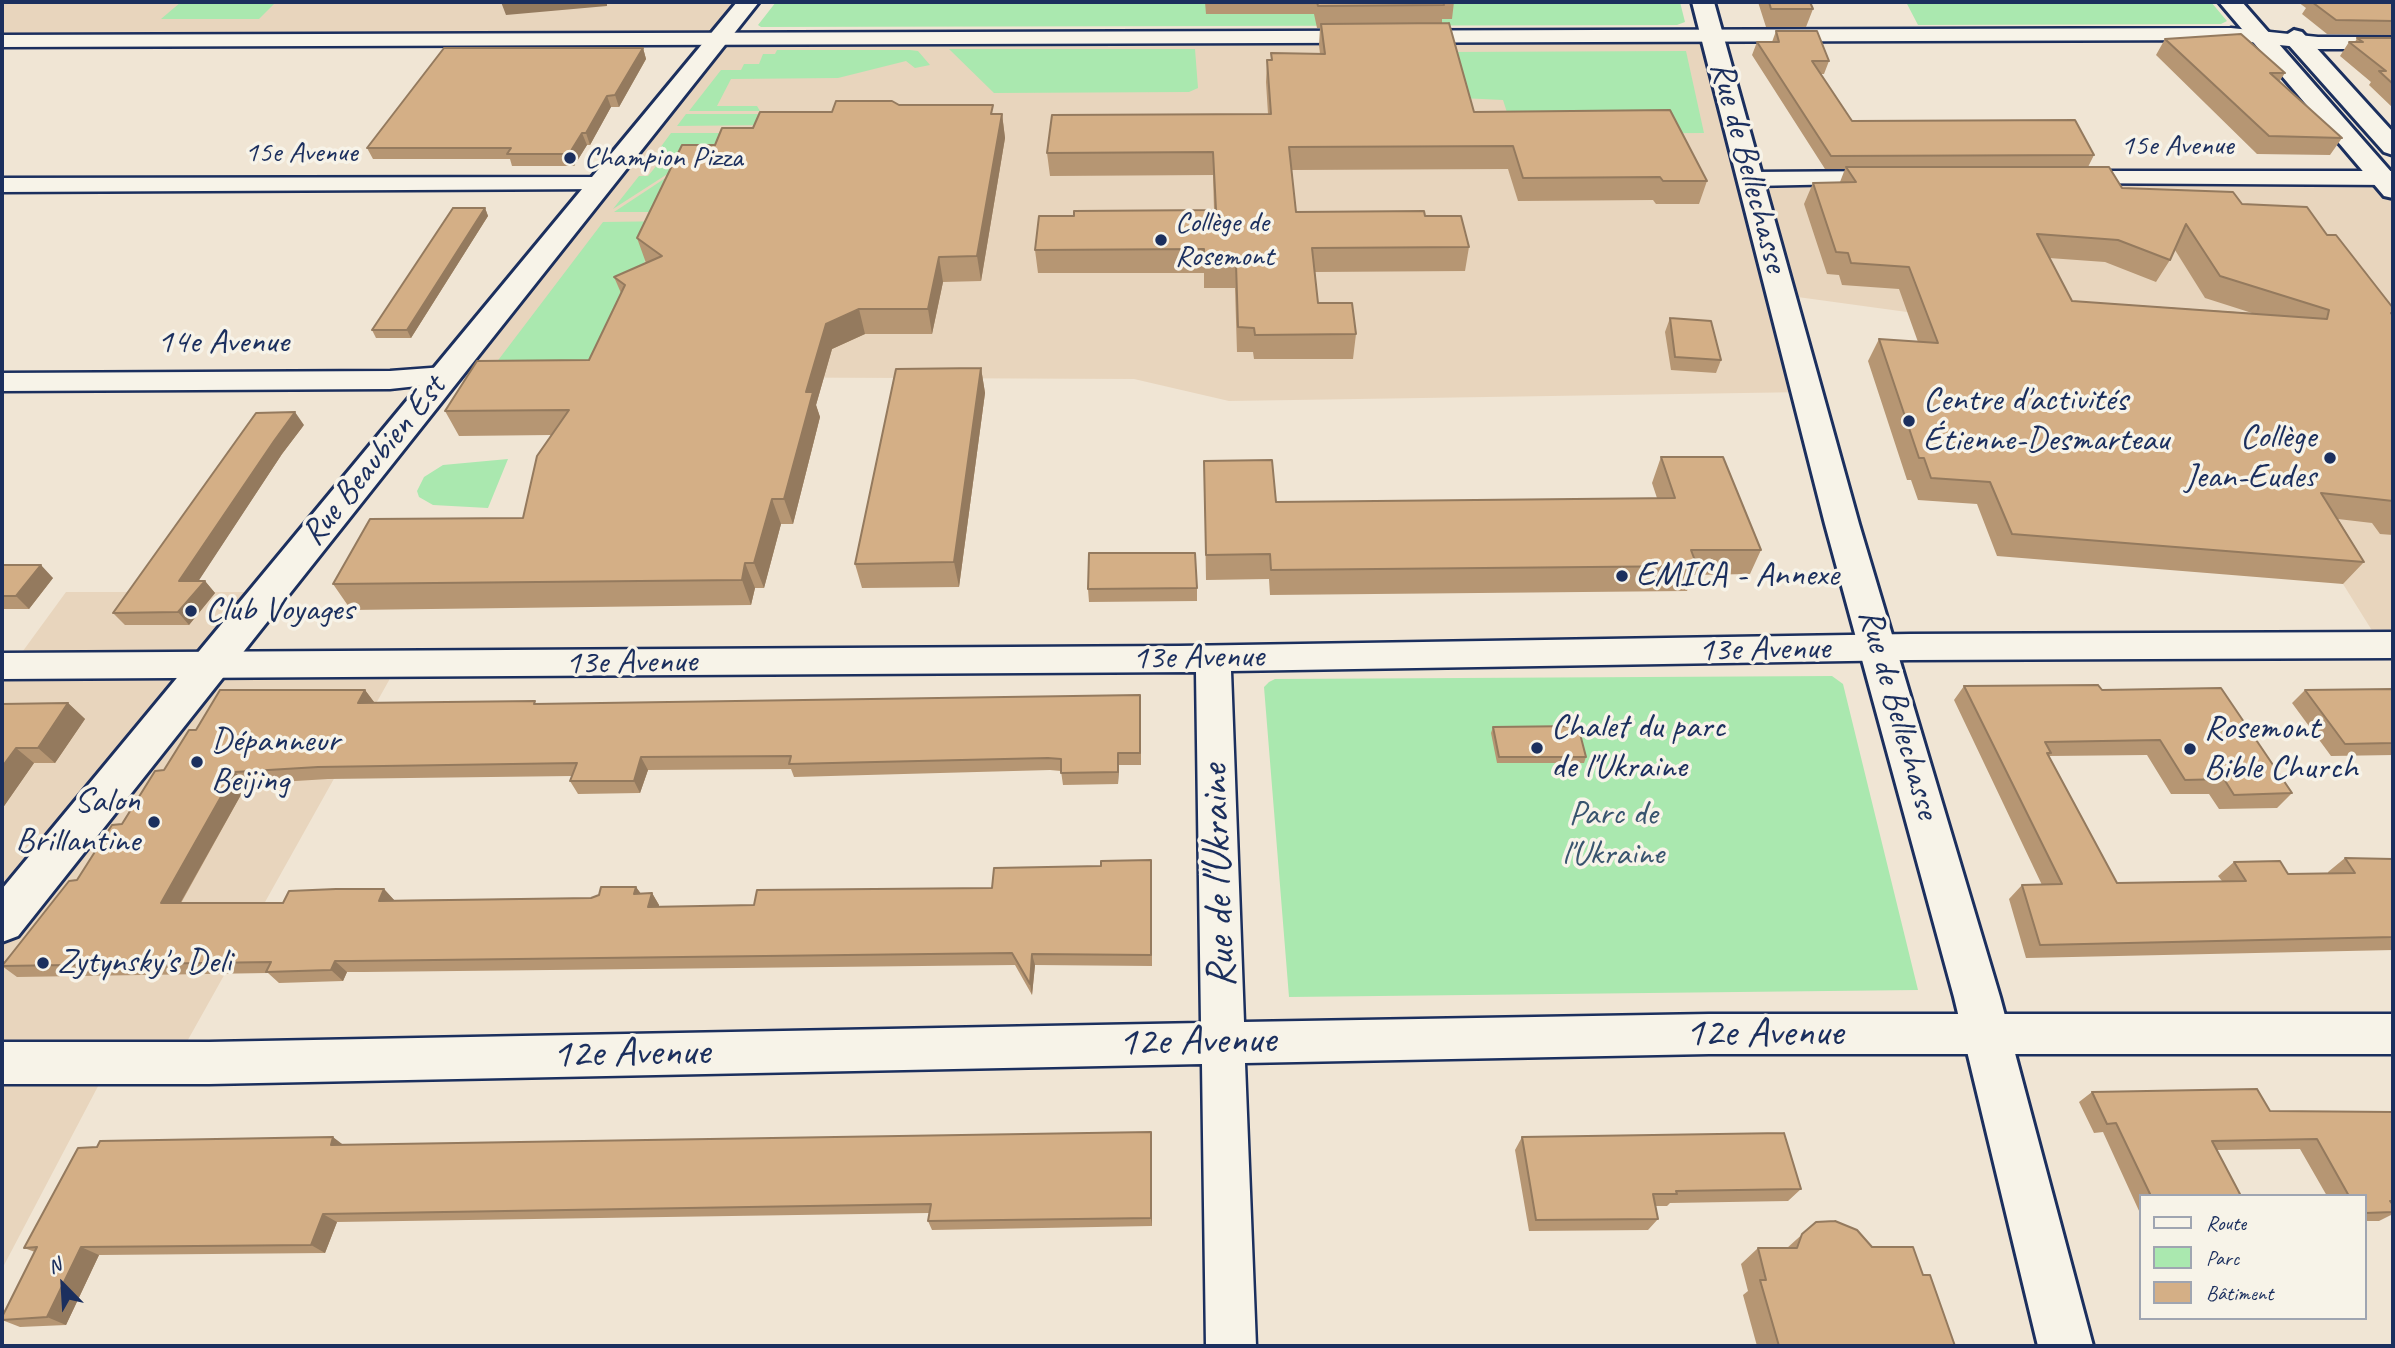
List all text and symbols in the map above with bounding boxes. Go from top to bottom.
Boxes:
street label: Rue de Bellechasse [1700,57,1796,277]
street label: 15e Avenue [2121,128,2233,164]
street label: 15e Avenue [245,135,357,171]
place label: Champion Pizza [584,140,743,176]
marker: Champion Pizza [562,150,578,166]
place label: Collège de Rosemont [1175,205,1274,276]
marker: Collège de Rosemont [1153,232,1169,248]
street label: 14e Avenue [157,322,289,364]
street label: Rue Beaubien Est [293,368,455,554]
place label: Centre d'activités Étienne-Desmarteau [1923,380,2169,462]
marker: Centre d'activités Étienne-Desmarteau [1901,413,1917,429]
place label: Collège Jean-Eudes [2185,417,2316,499]
marker: Collège Jean-Eudes [2322,450,2338,466]
place label: EMICA - Annexe [1636,555,1839,597]
marker: EMICA - Annexe [1614,568,1630,584]
place label: Club Voyages [205,590,354,632]
marker: Club Voyages [183,603,199,619]
street label: Rue de Bellechasse [1848,604,1948,824]
street label: 13e Avenue [1698,628,1830,672]
street label: 13e Avenue [1132,636,1264,680]
street label: 13e Avenue [565,641,697,685]
place label: Chalet du parc de l'Ukraine [1551,707,1725,789]
place label: Rosemont Bible Church [2204,708,2358,790]
place label: Dépanneur Beijing [211,721,340,803]
marker: Chalet du parc de l'Ukraine [1529,740,1545,756]
marker: Rosemont Bible Church [2182,741,2198,757]
marker: Dépanneur Beijing [189,754,205,770]
street label: Rue de l'Ukraine [1190,764,1248,988]
place label: Salon Brillantine [16,781,140,863]
park label: Parc de l'Ukraine [1562,794,1664,876]
marker: Salon Brillantine [146,814,162,830]
place label: Zytynsky's Deli [57,942,231,984]
marker: Zytynsky's Deli [35,955,51,971]
street label: 12e Avenue [1685,1009,1843,1059]
street label: 12e Avenue [1118,1015,1276,1069]
street label: 12e Avenue [552,1027,710,1081]
legend [2140,1194,2367,1320]
text: Route [2206,1210,2246,1236]
text: Parc [2206,1245,2239,1271]
north arrow [28,1250,98,1320]
text: N [44,1252,65,1279]
text: Bâtiment [2206,1280,2273,1306]

